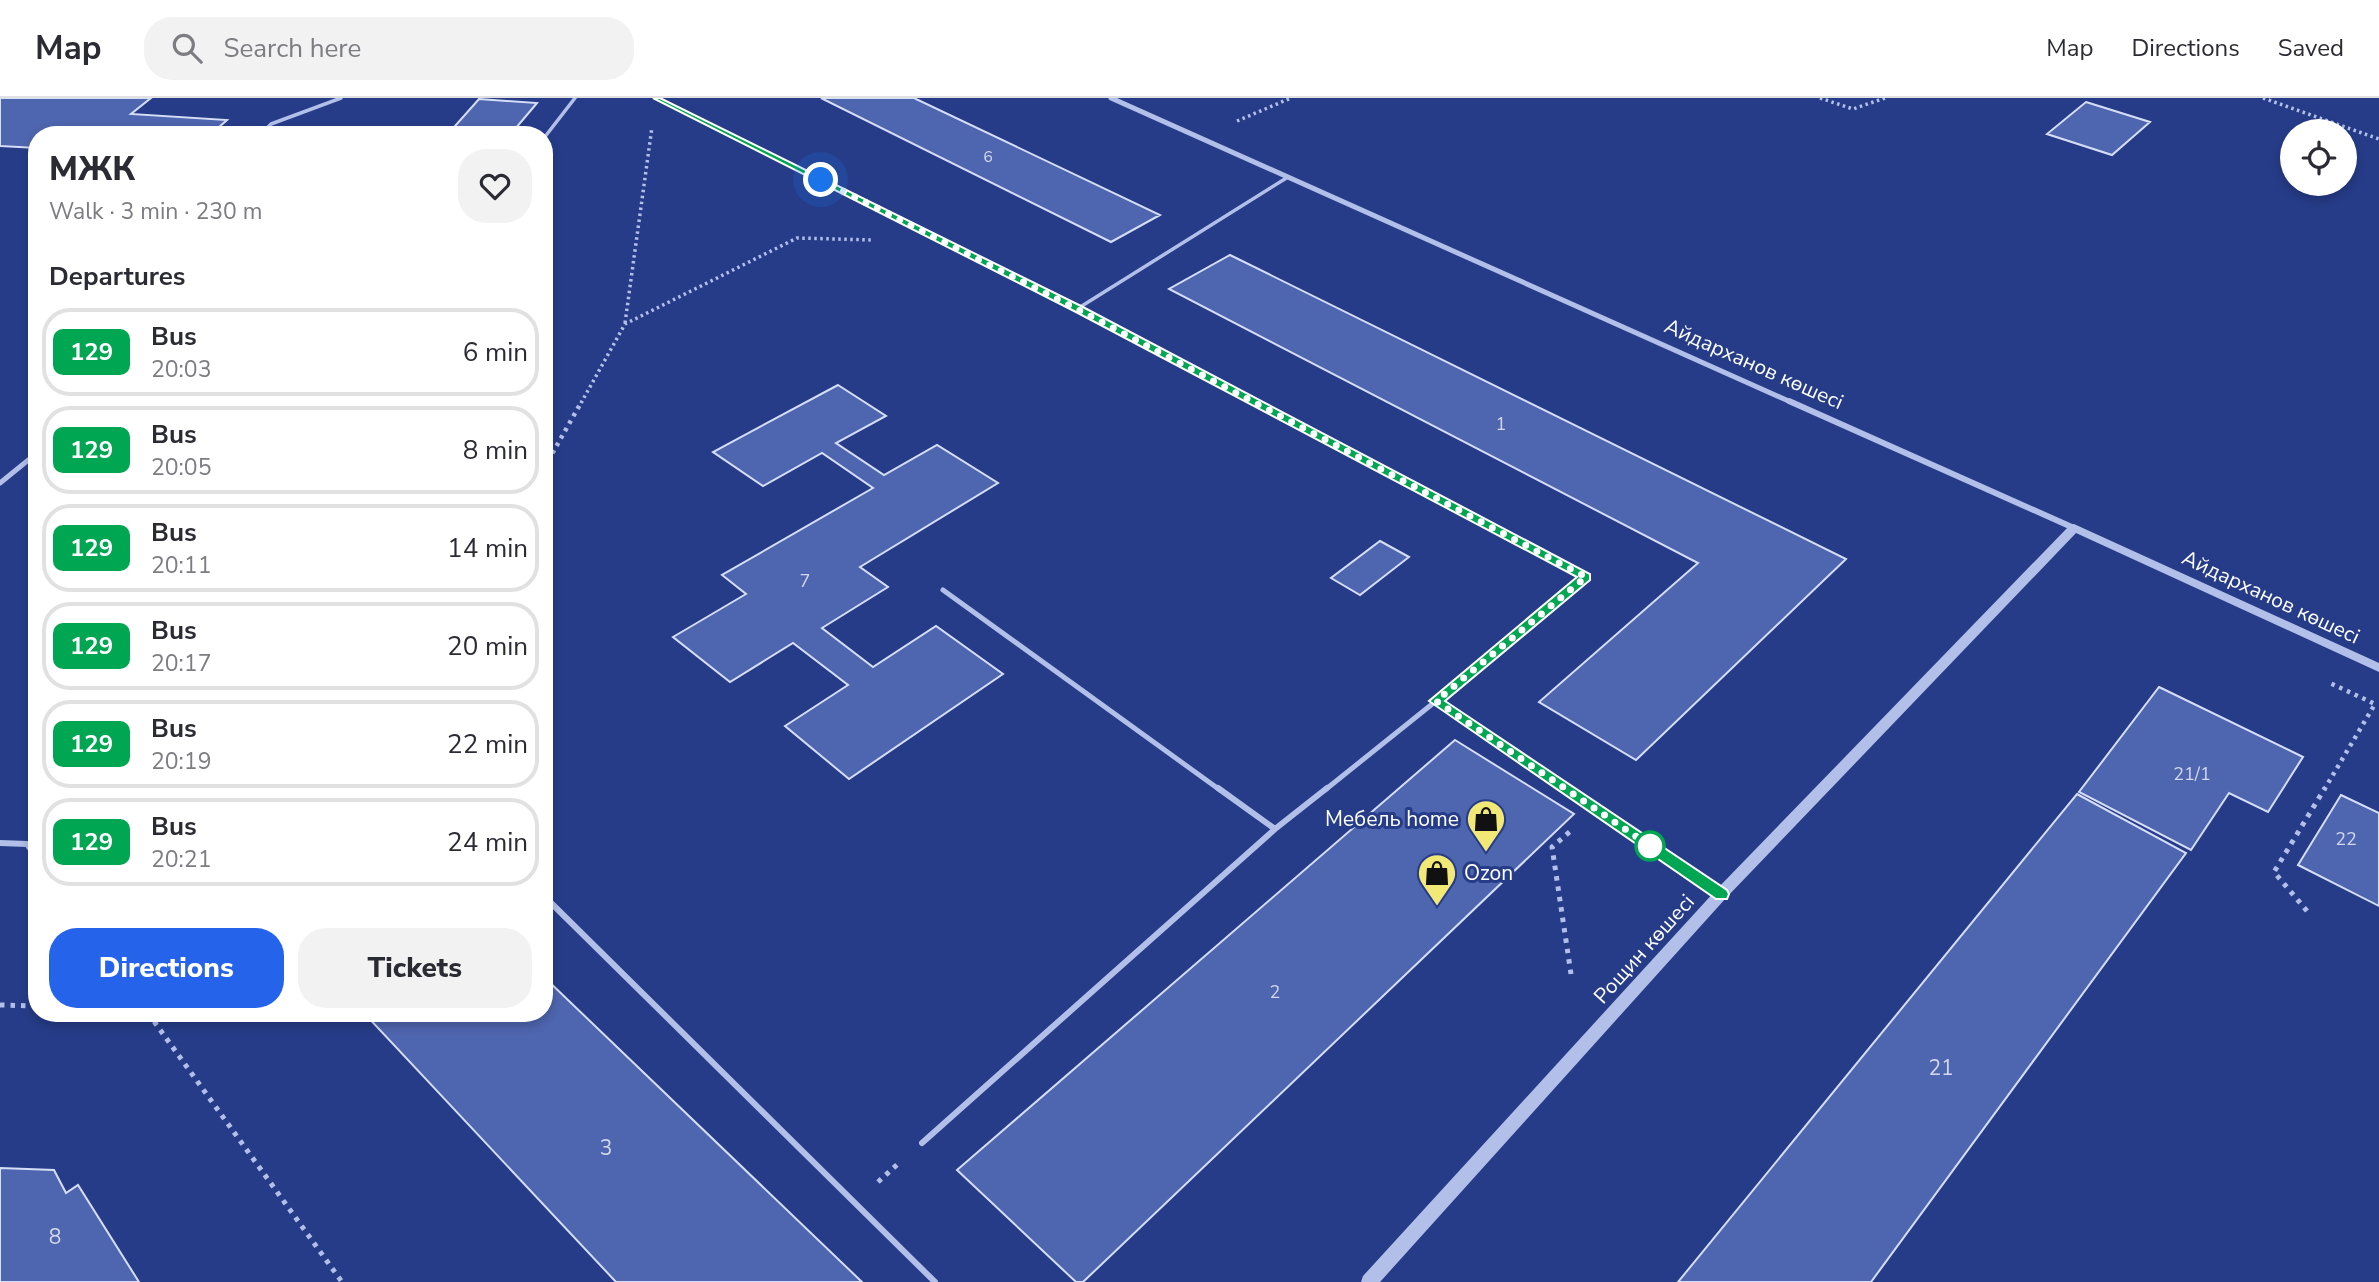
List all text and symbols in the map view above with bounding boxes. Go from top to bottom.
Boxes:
search box [144,17,634,80]
text: Map [35,26,102,71]
icon: search [168,29,206,67]
text: Search here [224,31,361,66]
text: Map [2046,32,2093,64]
text: Directions [2131,32,2240,64]
text: Saved [2278,32,2344,64]
map controls [2280,119,2357,196]
button: locate [2280,119,2357,196]
house number: 6 [983,146,993,168]
text: МЖК [49,147,135,192]
button: heart [458,149,532,223]
your location [803,162,838,197]
text: Walk · 3 min · 230 m [49,196,262,227]
text: Departures [49,259,185,294]
street label: Айдарханов көшесі [1660,312,1848,416]
text: Bus [151,319,197,354]
text: 6 min [463,335,528,370]
text: 129 [70,336,113,368]
text: 20:03 [151,354,211,385]
house number: 1 [1496,412,1506,436]
text: Bus [151,417,197,452]
text: 8 min [463,433,528,468]
text: 129 [70,434,113,466]
text: 20:05 [151,452,211,483]
text: Bus [151,515,197,550]
text: 14 min [447,531,528,566]
text: 129 [70,532,113,564]
street label: Айдарханов көшесі [2178,543,2364,651]
text: 20:11 [151,550,211,581]
house number: 7 [800,569,810,593]
text: Bus [151,613,197,648]
text: 20 min [447,629,528,664]
text: 129 [70,630,113,662]
text: 20:17 [151,648,211,679]
text: Bus [151,711,197,746]
text: 22 min [447,727,528,762]
text: 129 [70,728,113,760]
text: 20:19 [151,746,211,777]
house number: 21/1 [2173,762,2211,786]
shop icon: Мебель home [1465,798,1507,853]
place label: Мебель home [1325,805,1459,833]
text: Bus [151,809,197,844]
text: 24 min [447,825,528,860]
text: 129 [70,826,113,858]
house number: 22 [2335,827,2357,851]
unlabelled marker [1635,831,1665,861]
text: 20:21 [151,844,211,875]
shop icon: Ozon [1416,852,1458,907]
place label: Ozon [1464,859,1513,887]
street label: Рощин көшесі [1587,888,1701,1010]
button: Directions [49,928,284,1008]
button: Tickets [298,928,532,1008]
house number: 2 [1270,980,1280,1004]
house number: 21 [1928,1054,1954,1082]
house number: 3 [600,1134,612,1162]
house number: 8 [49,1223,61,1251]

